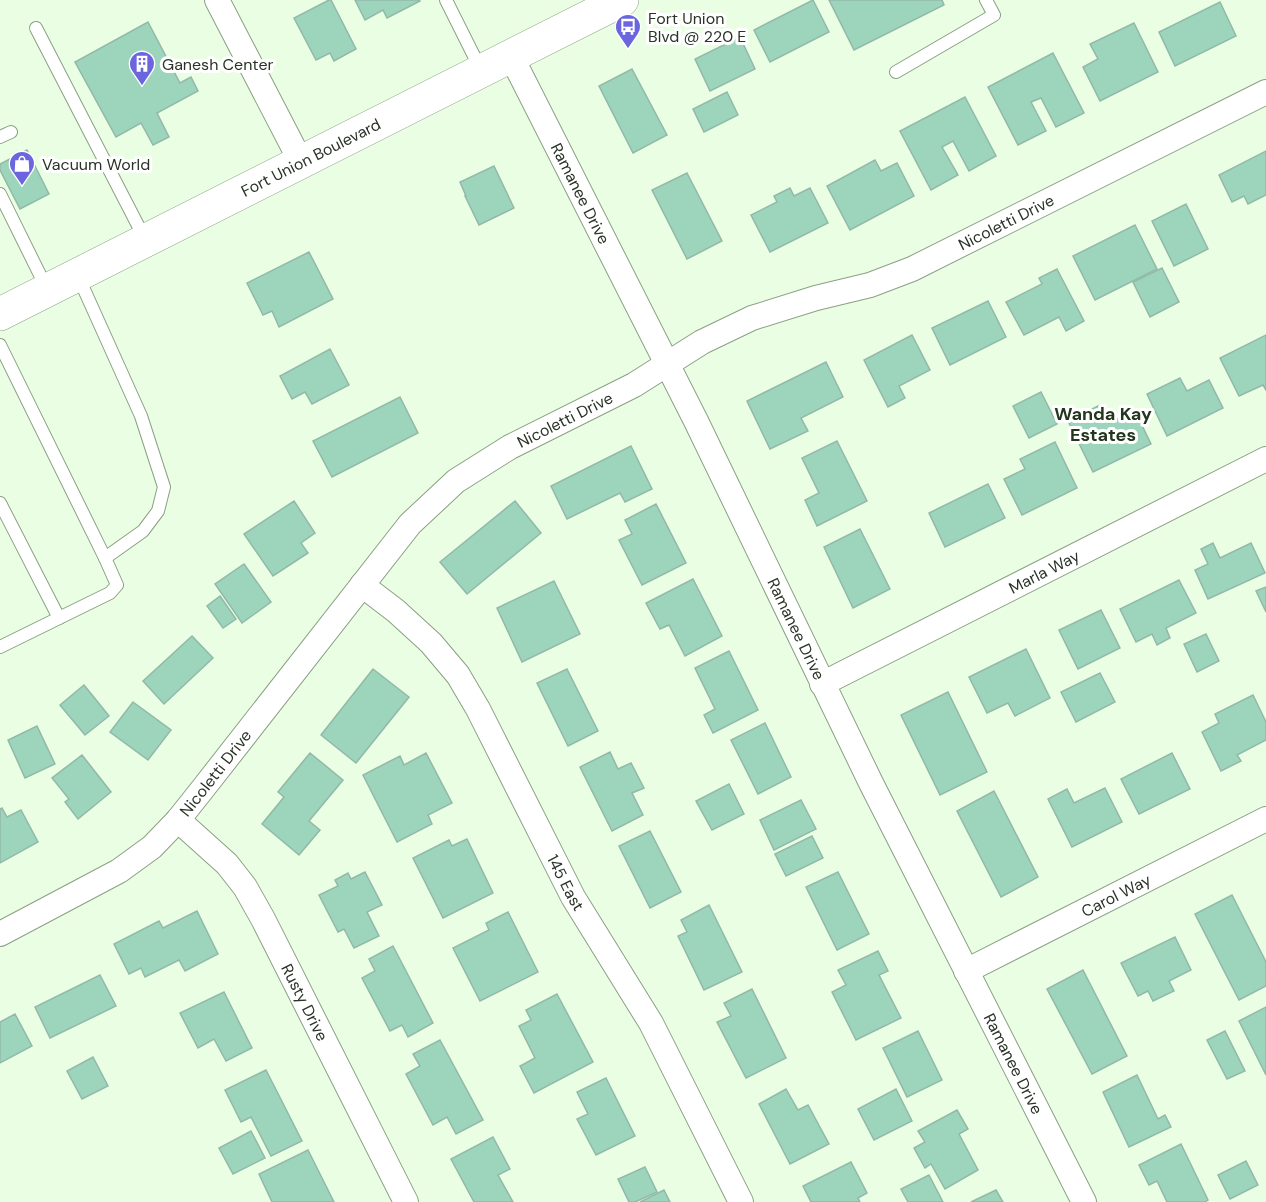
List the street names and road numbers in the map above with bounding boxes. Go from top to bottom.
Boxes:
street label: Fort Union Boulevard [238,114,384,202]
street label: Ramanee Drive [546,140,615,248]
street label: Nicoletti Drive [955,190,1058,255]
street label: Nicoletti Drive [514,387,616,453]
street label: Marla Way [1005,545,1083,599]
street label: Ramanee Drive [762,575,830,683]
street label: Nicoletti Drive [175,726,256,821]
street label: 145 East [542,851,589,915]
street label: Carol Way [1078,869,1154,922]
street label: Rusty Drive [276,960,333,1045]
street label: Ramanee Drive [979,1010,1048,1118]

